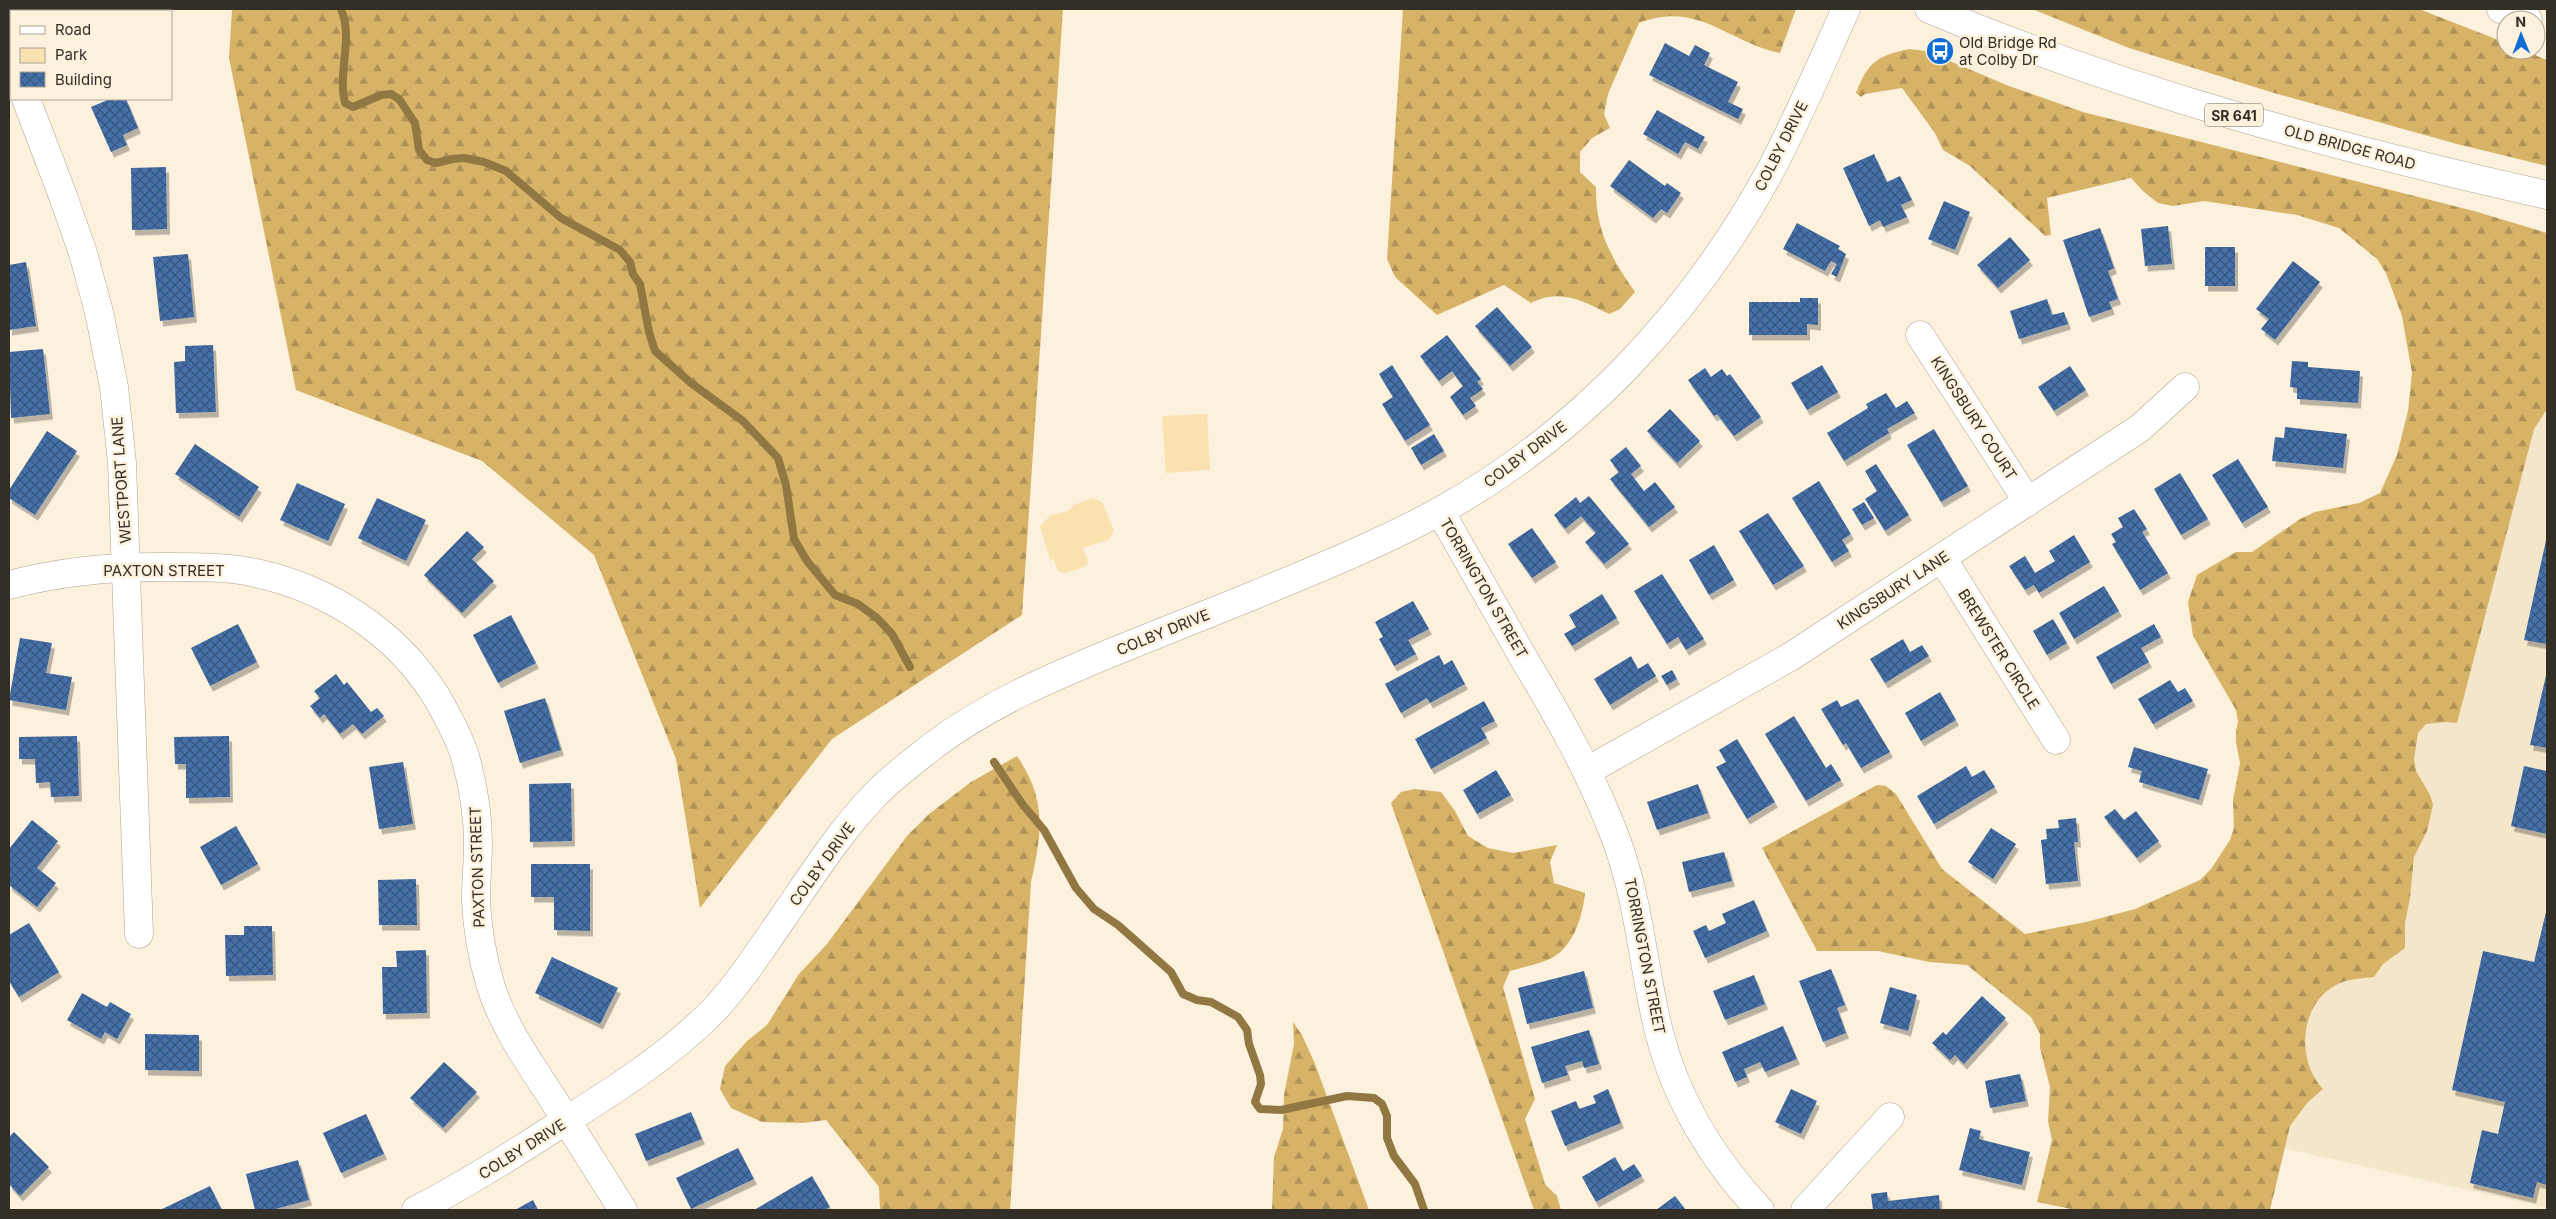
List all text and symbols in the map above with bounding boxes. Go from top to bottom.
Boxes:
legend [10,10,172,100]
north arrow [2496,10,2546,60]
text: N [2515,13,2526,30]
text: Road [55,20,91,39]
place label: Old Bridge Rd at Colby Dr [1959,33,2057,69]
bus stop icon: Old Bridge Rd at Colby Dr [1925,36,1955,66]
text: Park [55,45,88,64]
text: Building [55,70,112,89]
street label: COLBY DRIVE [1750,98,1812,194]
road number: SR 641 [2205,104,2263,126]
street label: OLD BRIDGE ROAD [2282,120,2418,174]
street label: KINGSBURY COURT [1927,353,2021,483]
street label: WESTPORT LANE [107,416,135,544]
street label: COLBY DRIVE [1480,417,1570,491]
street label: TORRINGTON STREET [1436,514,1532,662]
street label: KINGSBURY LANE [1833,547,1953,633]
street label: PAXTON STREET [103,561,225,580]
street label: BREWSTER CIRCLE [1954,585,2044,713]
street label: COLBY DRIVE [1114,605,1212,659]
street label: PAXTON STREET [465,806,489,928]
street label: COLBY DRIVE [785,818,859,910]
street label: TORRINGTON STREET [1621,876,1669,1036]
street label: COLBY DRIVE [475,1115,569,1183]

